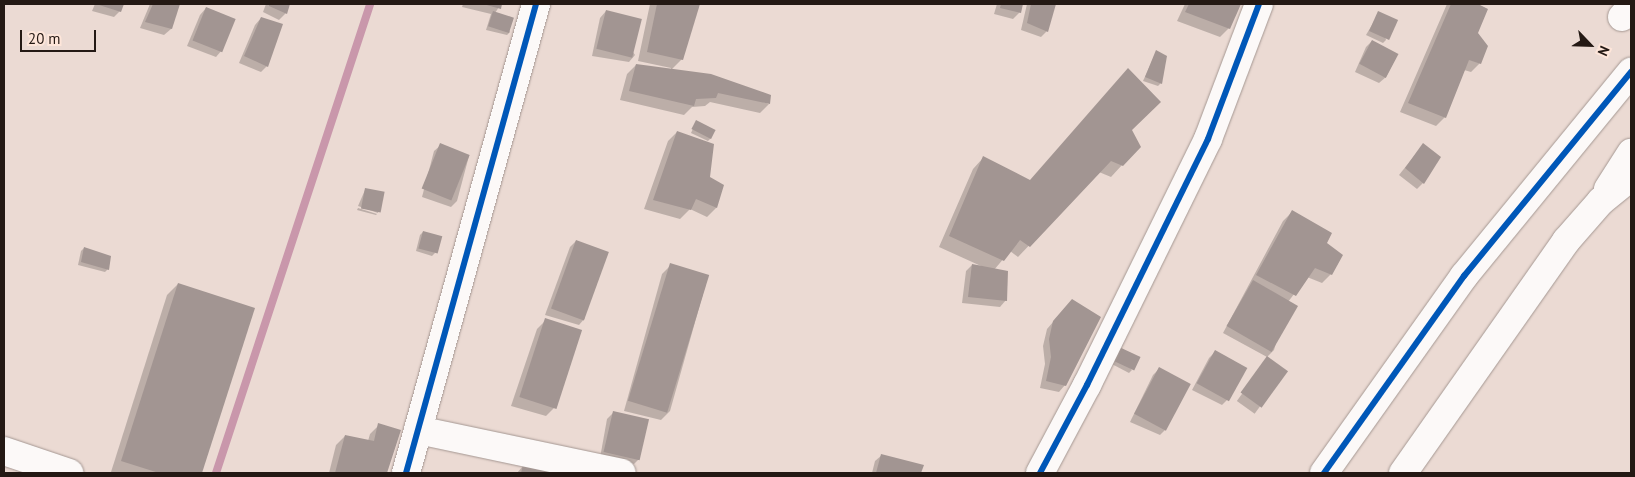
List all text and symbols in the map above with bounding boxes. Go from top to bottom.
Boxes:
scale bar [22,20,99,52]
north arrow [1565,20,1615,70]
text: 20 m [28,29,61,48]
text: N [1594,43,1614,59]

